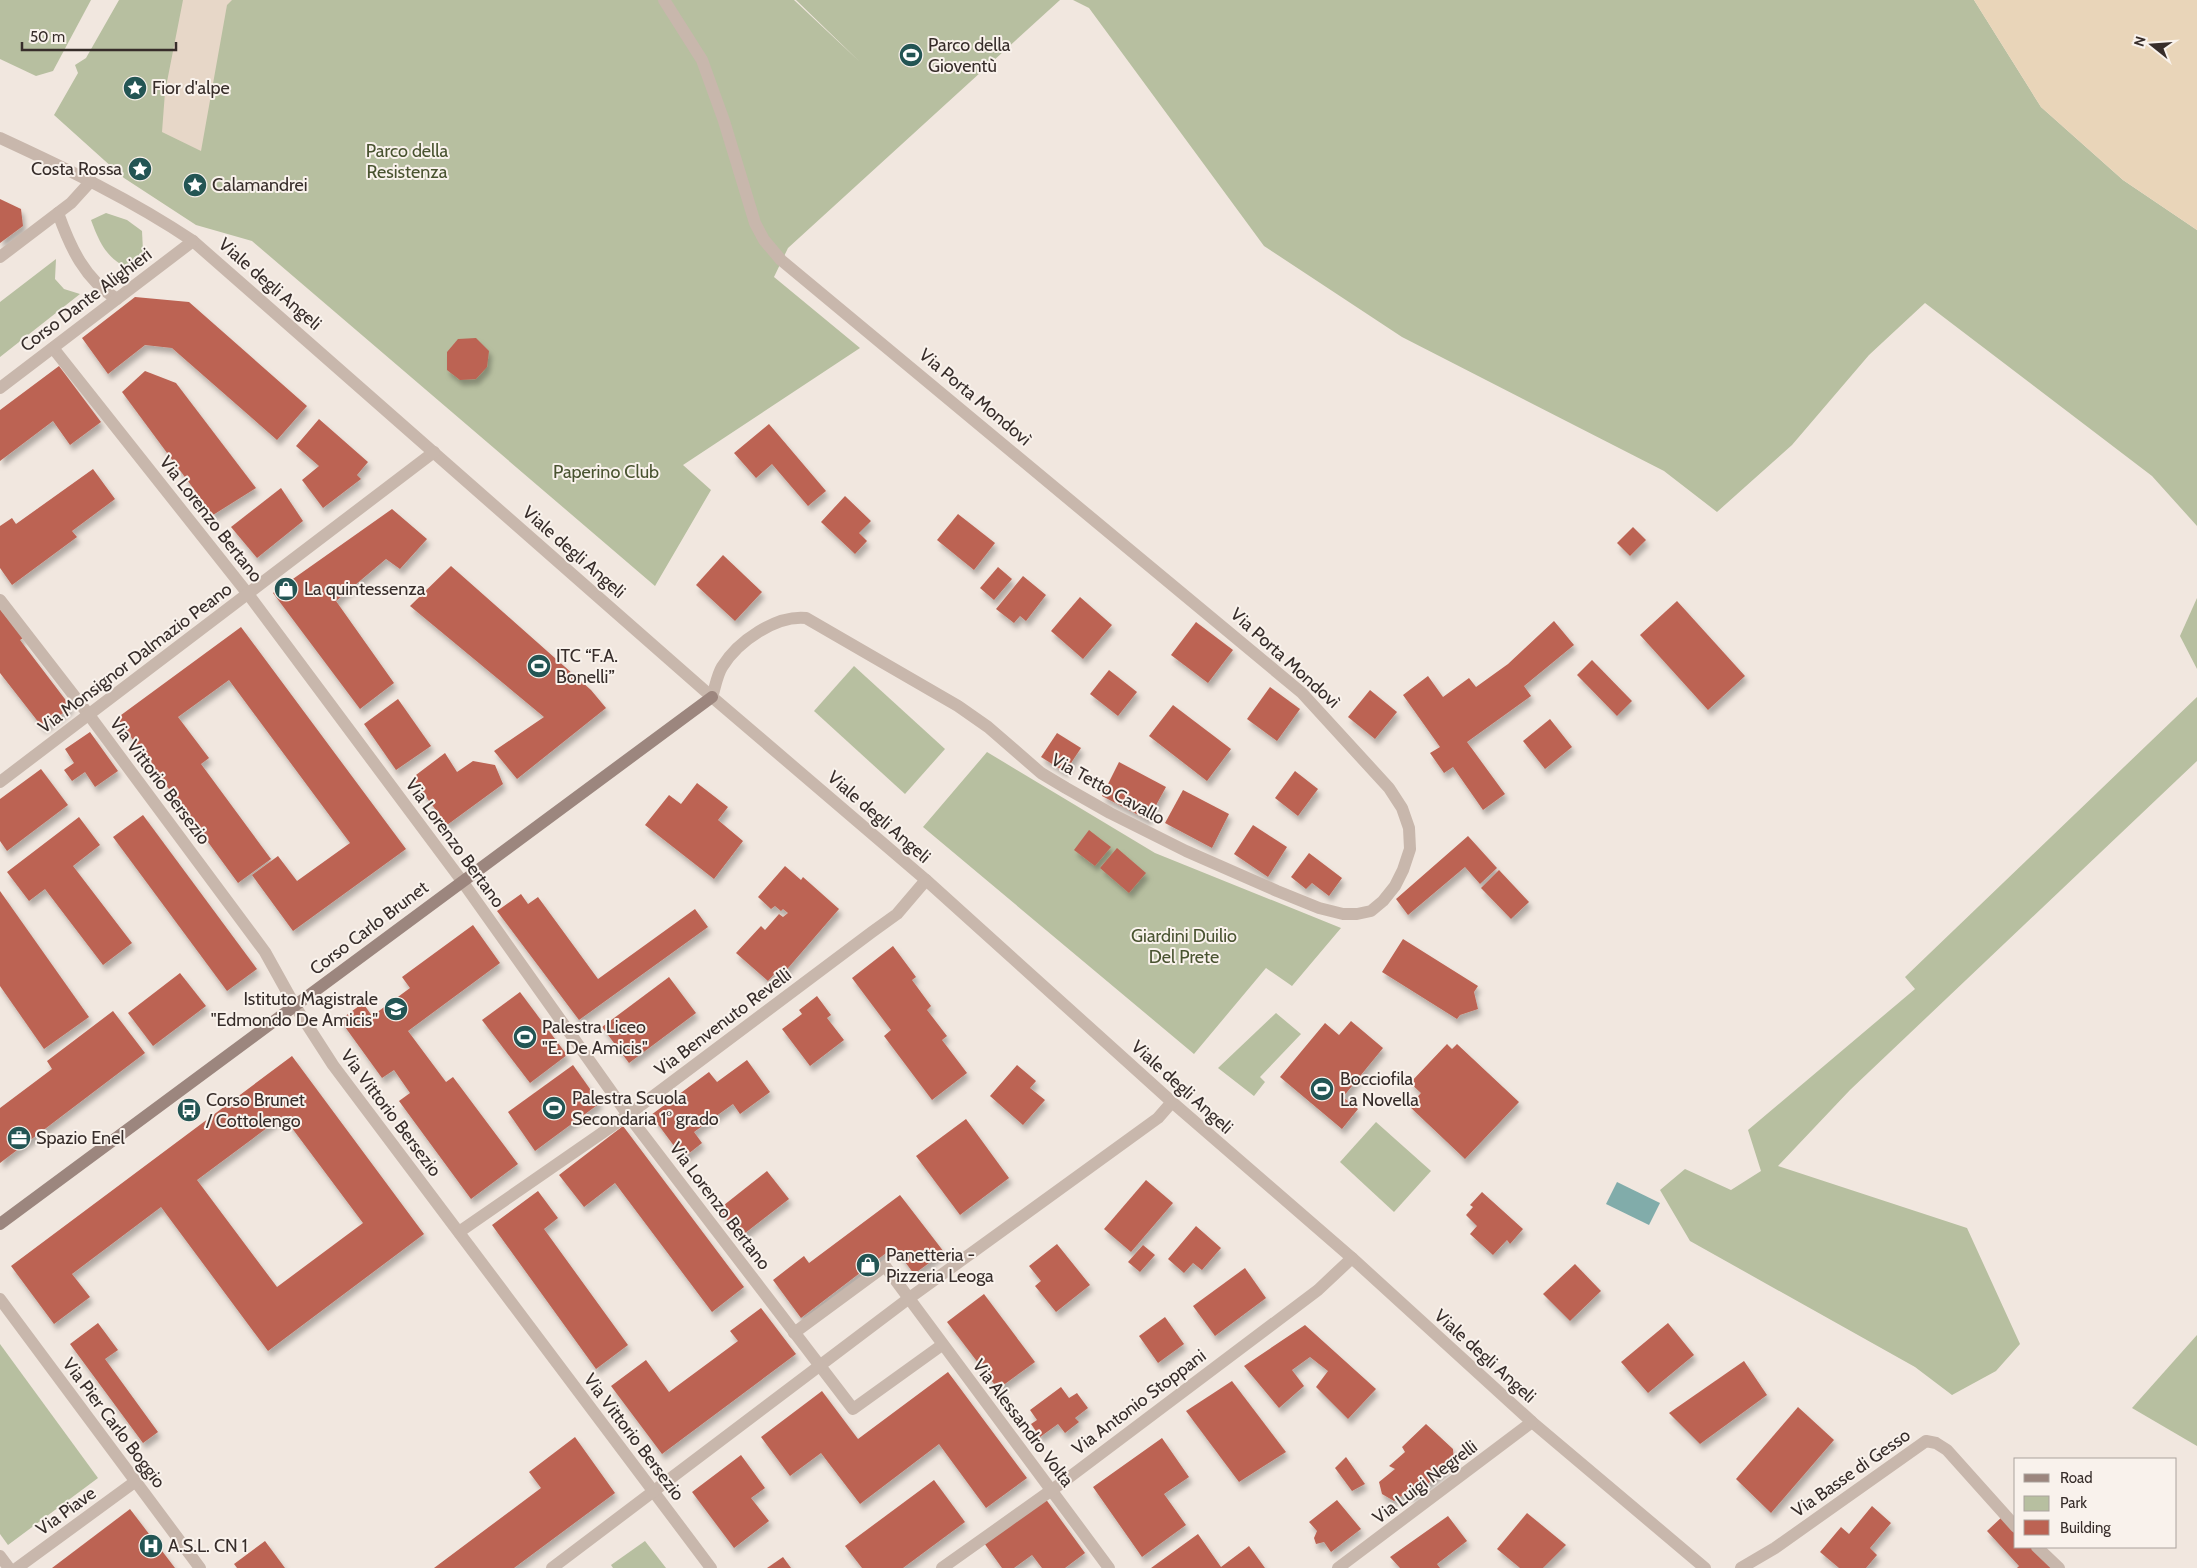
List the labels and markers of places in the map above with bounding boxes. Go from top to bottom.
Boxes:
place label: Parco della Gioventù [928,34,1011,77]
sports icon: Parco della Gioventù [898,42,924,68]
place icon: Fior d'alpe [122,75,148,101]
place label: Fior d'alpe [152,77,230,99]
place icon: Costa Rossa [127,156,153,182]
place label: Costa Rossa [31,158,122,180]
place icon: Calamandrei [182,172,208,198]
place label: Calamandrei [212,174,308,196]
shop icon: La quintessenza [273,576,299,602]
place label: La quintessenza [304,578,426,600]
place label: ITC “F.A. Bonelli” [556,645,618,688]
sports icon: ITC “F.A. Bonelli” [526,653,552,679]
place label: Istituto Magistrale "Edmondo De Amicis" [211,988,378,1031]
school or university icon: Istituto Magistrale "Edmondo De Amicis" [383,996,409,1022]
place label: Palestra Liceo "E. De Amicis" [542,1016,648,1059]
sports icon: Palestra Liceo "E. De Amicis" [512,1024,538,1050]
place label: Bocciofila La Novella [1340,1068,1419,1111]
sports icon: Bocciofila La Novella [1309,1076,1335,1102]
place label: Palestra Scuola Secondaria 1° grado [572,1087,719,1130]
place label: Corso Brunet / Cottolengo [205,1089,305,1132]
sports icon: Palestra Scuola Secondaria 1° grado [541,1095,567,1121]
bus stop icon: Corso Brunet / Cottolengo [176,1097,202,1123]
office icon: Spazio Enel [6,1125,32,1151]
place label: Spazio Enel [36,1127,125,1149]
place label: Panetteria - Pizzeria Leoga [886,1244,994,1287]
shop icon: Panetteria - Pizzeria Leoga [855,1252,881,1278]
hospital icon: A.S.L. CN 1 [138,1533,164,1559]
place label: A.S.L. CN 1 [168,1535,248,1557]

